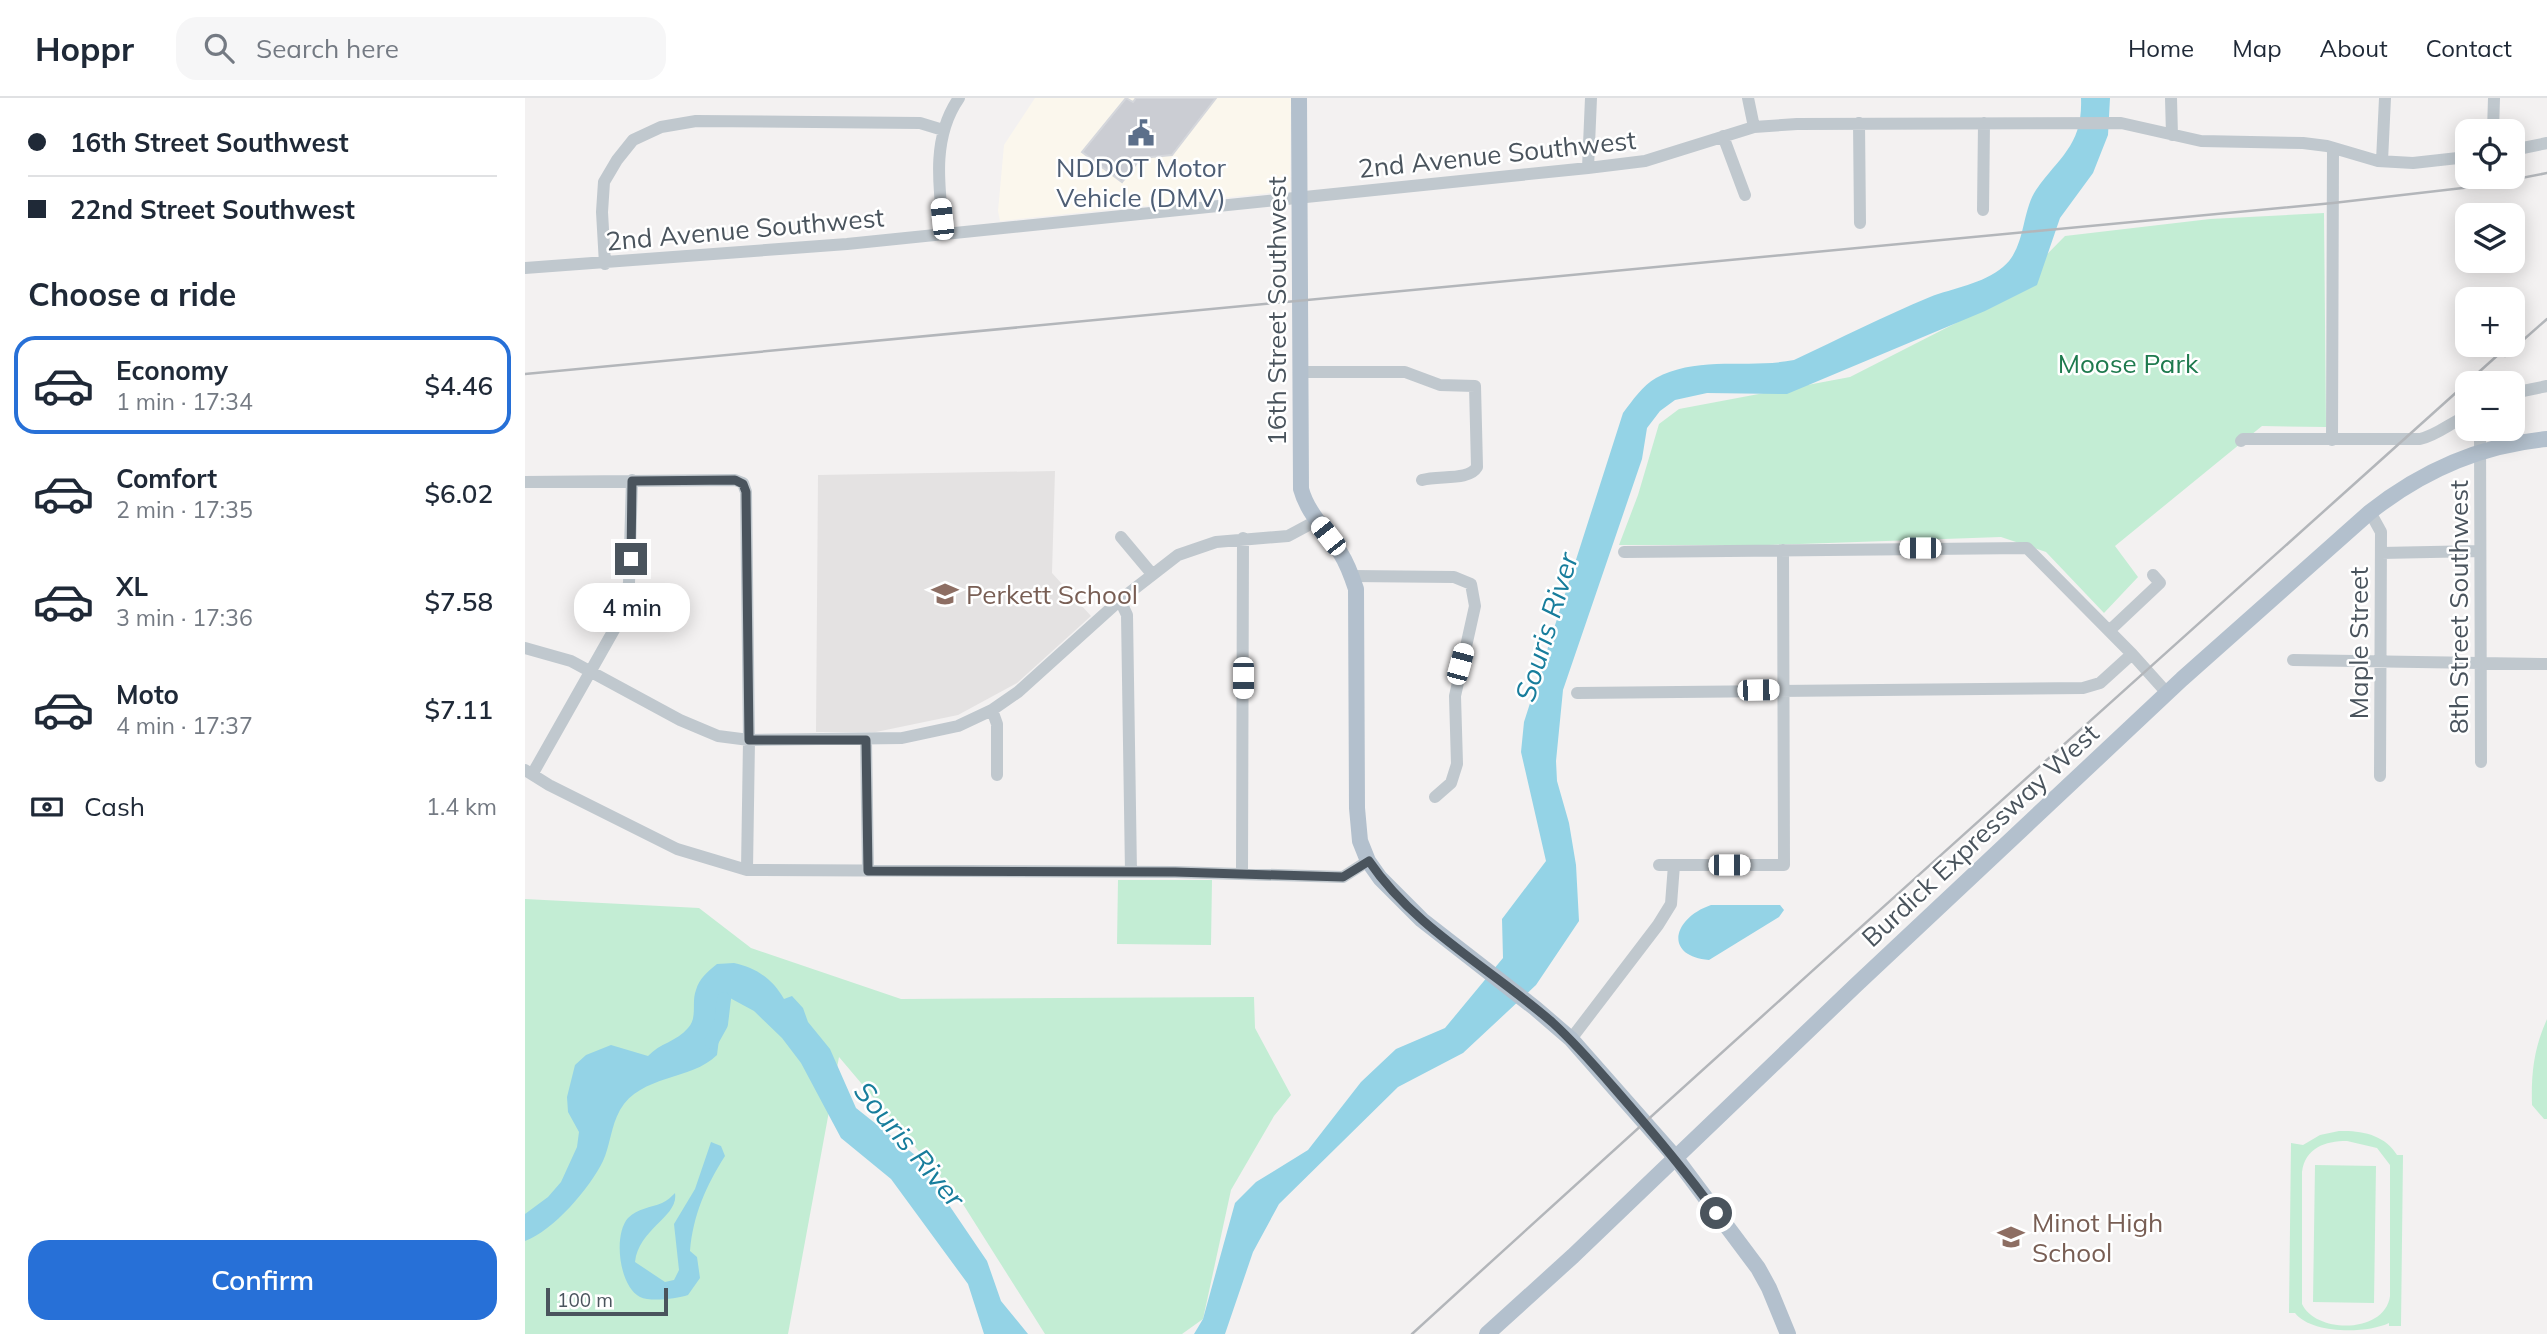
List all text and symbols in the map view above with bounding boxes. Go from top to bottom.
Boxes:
search box [176,17,666,80]
text: Hoppr [35,28,134,69]
icon: search [200,29,238,67]
text: Search here [256,32,399,65]
text: Home [2128,33,2194,63]
text: Map [2232,33,2282,63]
text: About [2320,33,2388,63]
text: Contact [2426,33,2512,63]
public building icon: NDDOT Motor Vehicle (DMV) [1126,118,1156,148]
map controls [2455,119,2525,441]
button: locate [2455,119,2525,189]
street label: 2nd Avenue Southwest [1356,123,1638,185]
text: 16th Street Southwest [70,126,349,159]
place label: NDDOT Motor Vehicle (DMV) [1056,151,1227,214]
street label: 16th Street Southwest [1260,176,1293,446]
text: 22nd Street Southwest [70,193,355,226]
car [930,197,955,241]
street label: 2nd Avenue Southwest [604,200,886,258]
button: layers [2455,203,2525,273]
text: Choose a ride [28,274,236,314]
button: + [2455,287,2525,357]
park label: Moose Park [2058,347,2199,380]
icon: car [32,354,95,417]
text: Economy [116,354,228,387]
text: $4.46 [424,369,493,402]
button: − [2455,371,2525,441]
text: 1 min · 17:34 [116,387,253,416]
icon: car [32,462,95,525]
text: Comfort [116,462,217,495]
text: $6.02 [424,477,493,510]
street label: 8th Street Southwest [2442,480,2475,734]
text: 2 min · 17:35 [116,495,253,524]
car [1307,513,1350,559]
car [1900,538,1942,559]
route end [615,543,647,575]
water label: Souris River [1507,547,1586,706]
street label: Maple Street [2342,567,2375,719]
icon: car [32,570,95,633]
text: XL [116,570,148,603]
place label: Perkett School [966,578,1138,611]
school or university icon: Perkett School [930,579,960,609]
callout: 4 min [573,584,689,632]
text: $7.58 [424,585,493,618]
text: 4 min [602,593,662,622]
text: 3 min · 17:36 [116,603,253,632]
car [1445,641,1476,687]
car [1233,657,1254,699]
icon: car [32,678,95,741]
text: Moto [116,678,179,711]
car [1737,679,1780,701]
text: $7.11 [424,693,493,726]
text: 4 min · 17:37 [116,711,253,740]
street label: Burdick Expressway West [1855,716,2105,954]
icon: cash [28,788,66,826]
text: Cash [84,790,145,823]
text: 1.4 km [426,792,497,821]
car [1709,855,1751,876]
water label: Souris River [847,1074,974,1216]
route start [1700,1197,1732,1229]
place label: Minot High School [2032,1206,2163,1269]
school or university icon: Minot High School [1996,1222,2026,1252]
button: Confirm [28,1240,497,1320]
scale bar [546,1285,669,1317]
text: 100 m [557,1288,613,1312]

